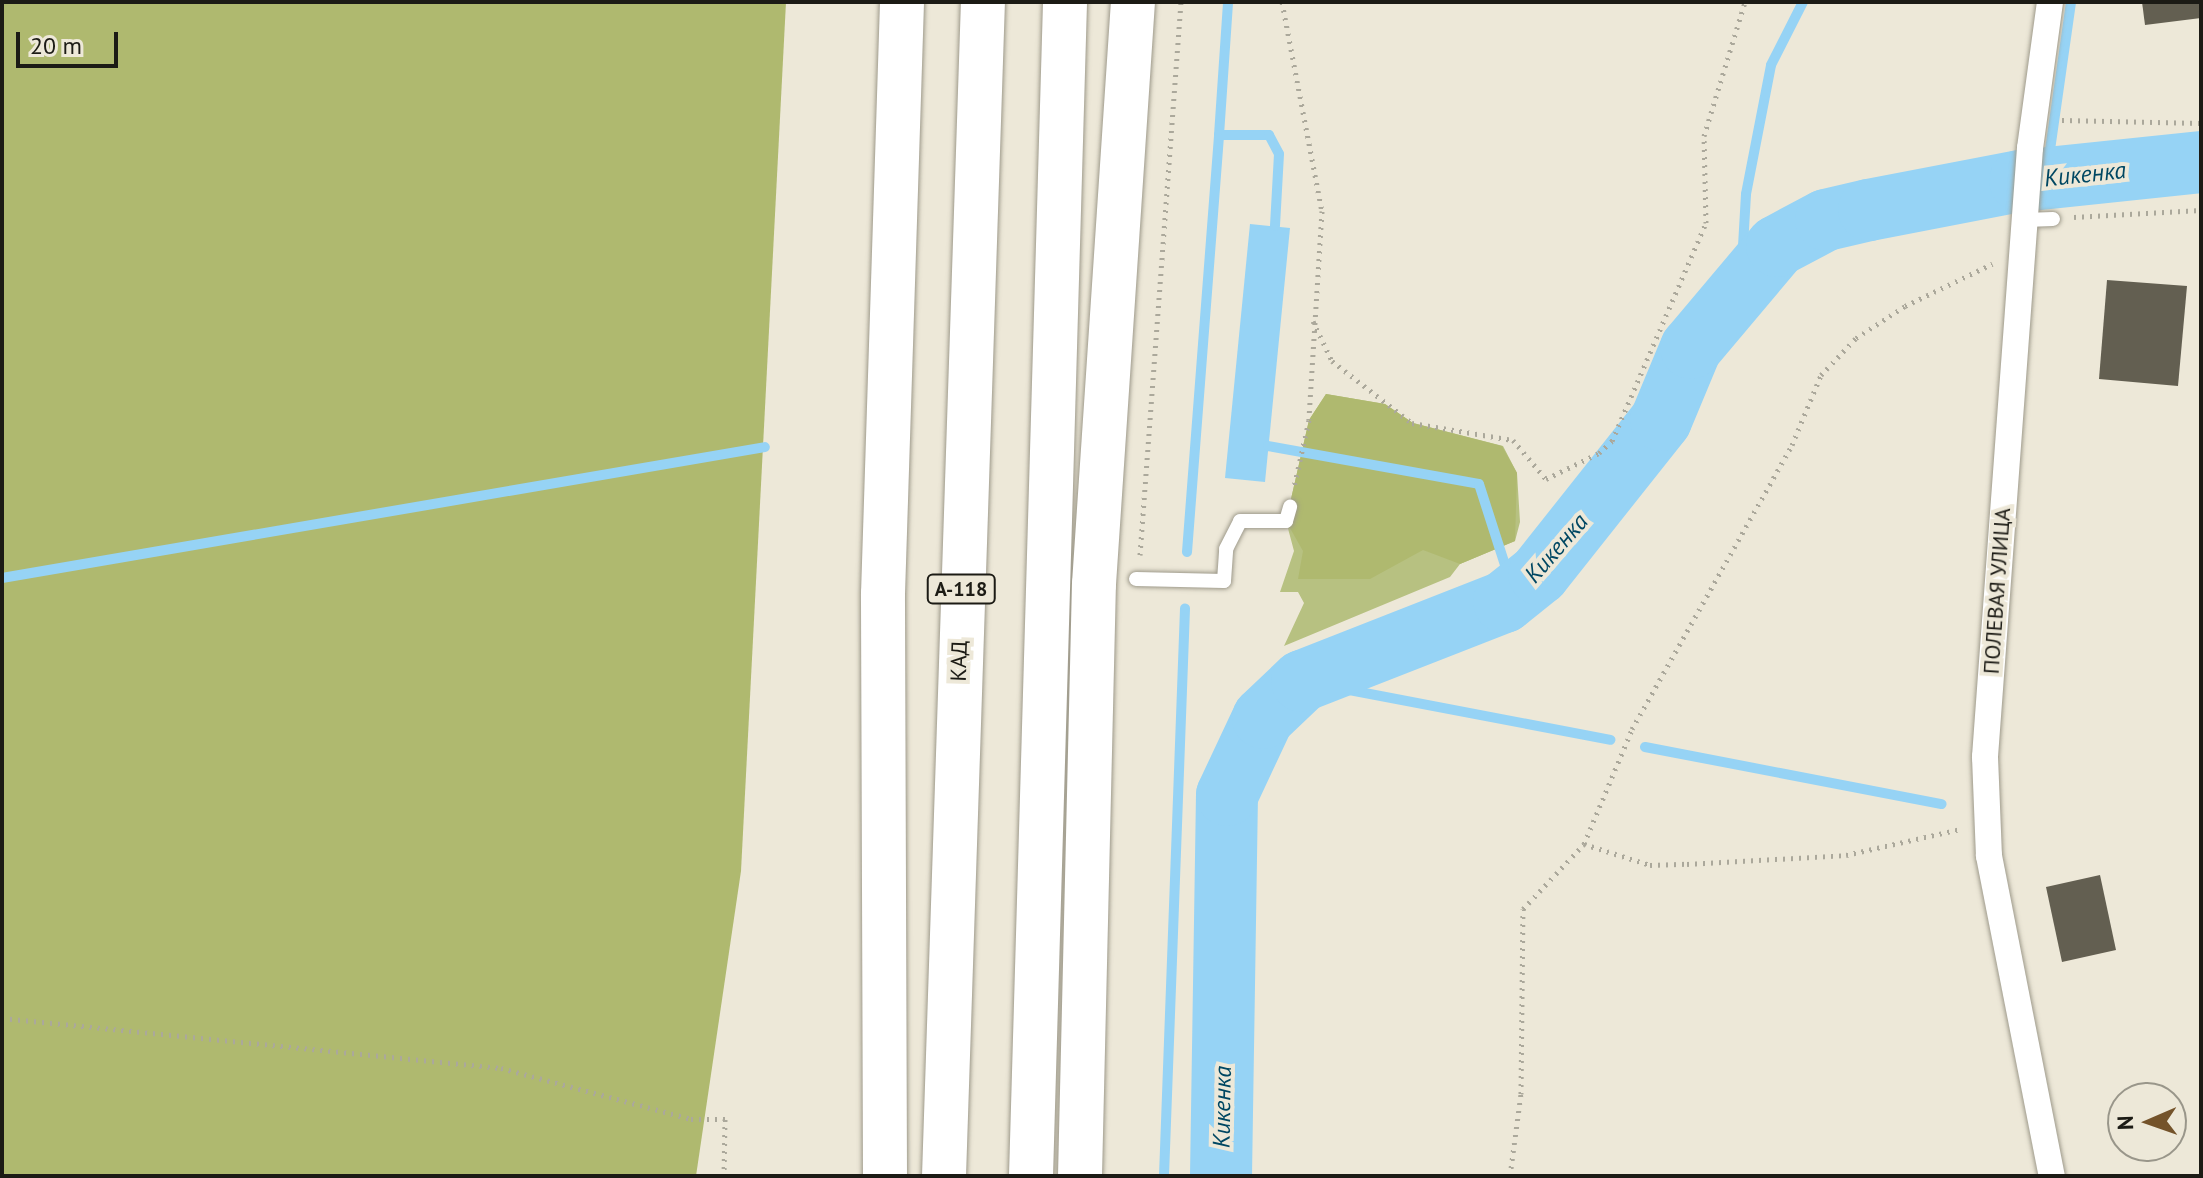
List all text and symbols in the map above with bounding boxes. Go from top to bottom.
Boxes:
scale bar [20,16,122,66]
text: 20 m [30,30,82,61]
water label: Кикенка [2043,155,2127,193]
street label: ПОЛЕВАЯ УЛИЦА [1978,507,2016,675]
water label: Кикенка [1518,508,1594,588]
road number: А-118 [925,573,997,605]
street label: КАД [945,640,973,682]
water label: Кикенка [1207,1066,1237,1148]
north arrow [2107,1082,2187,1162]
text: N [2111,1115,2139,1130]

